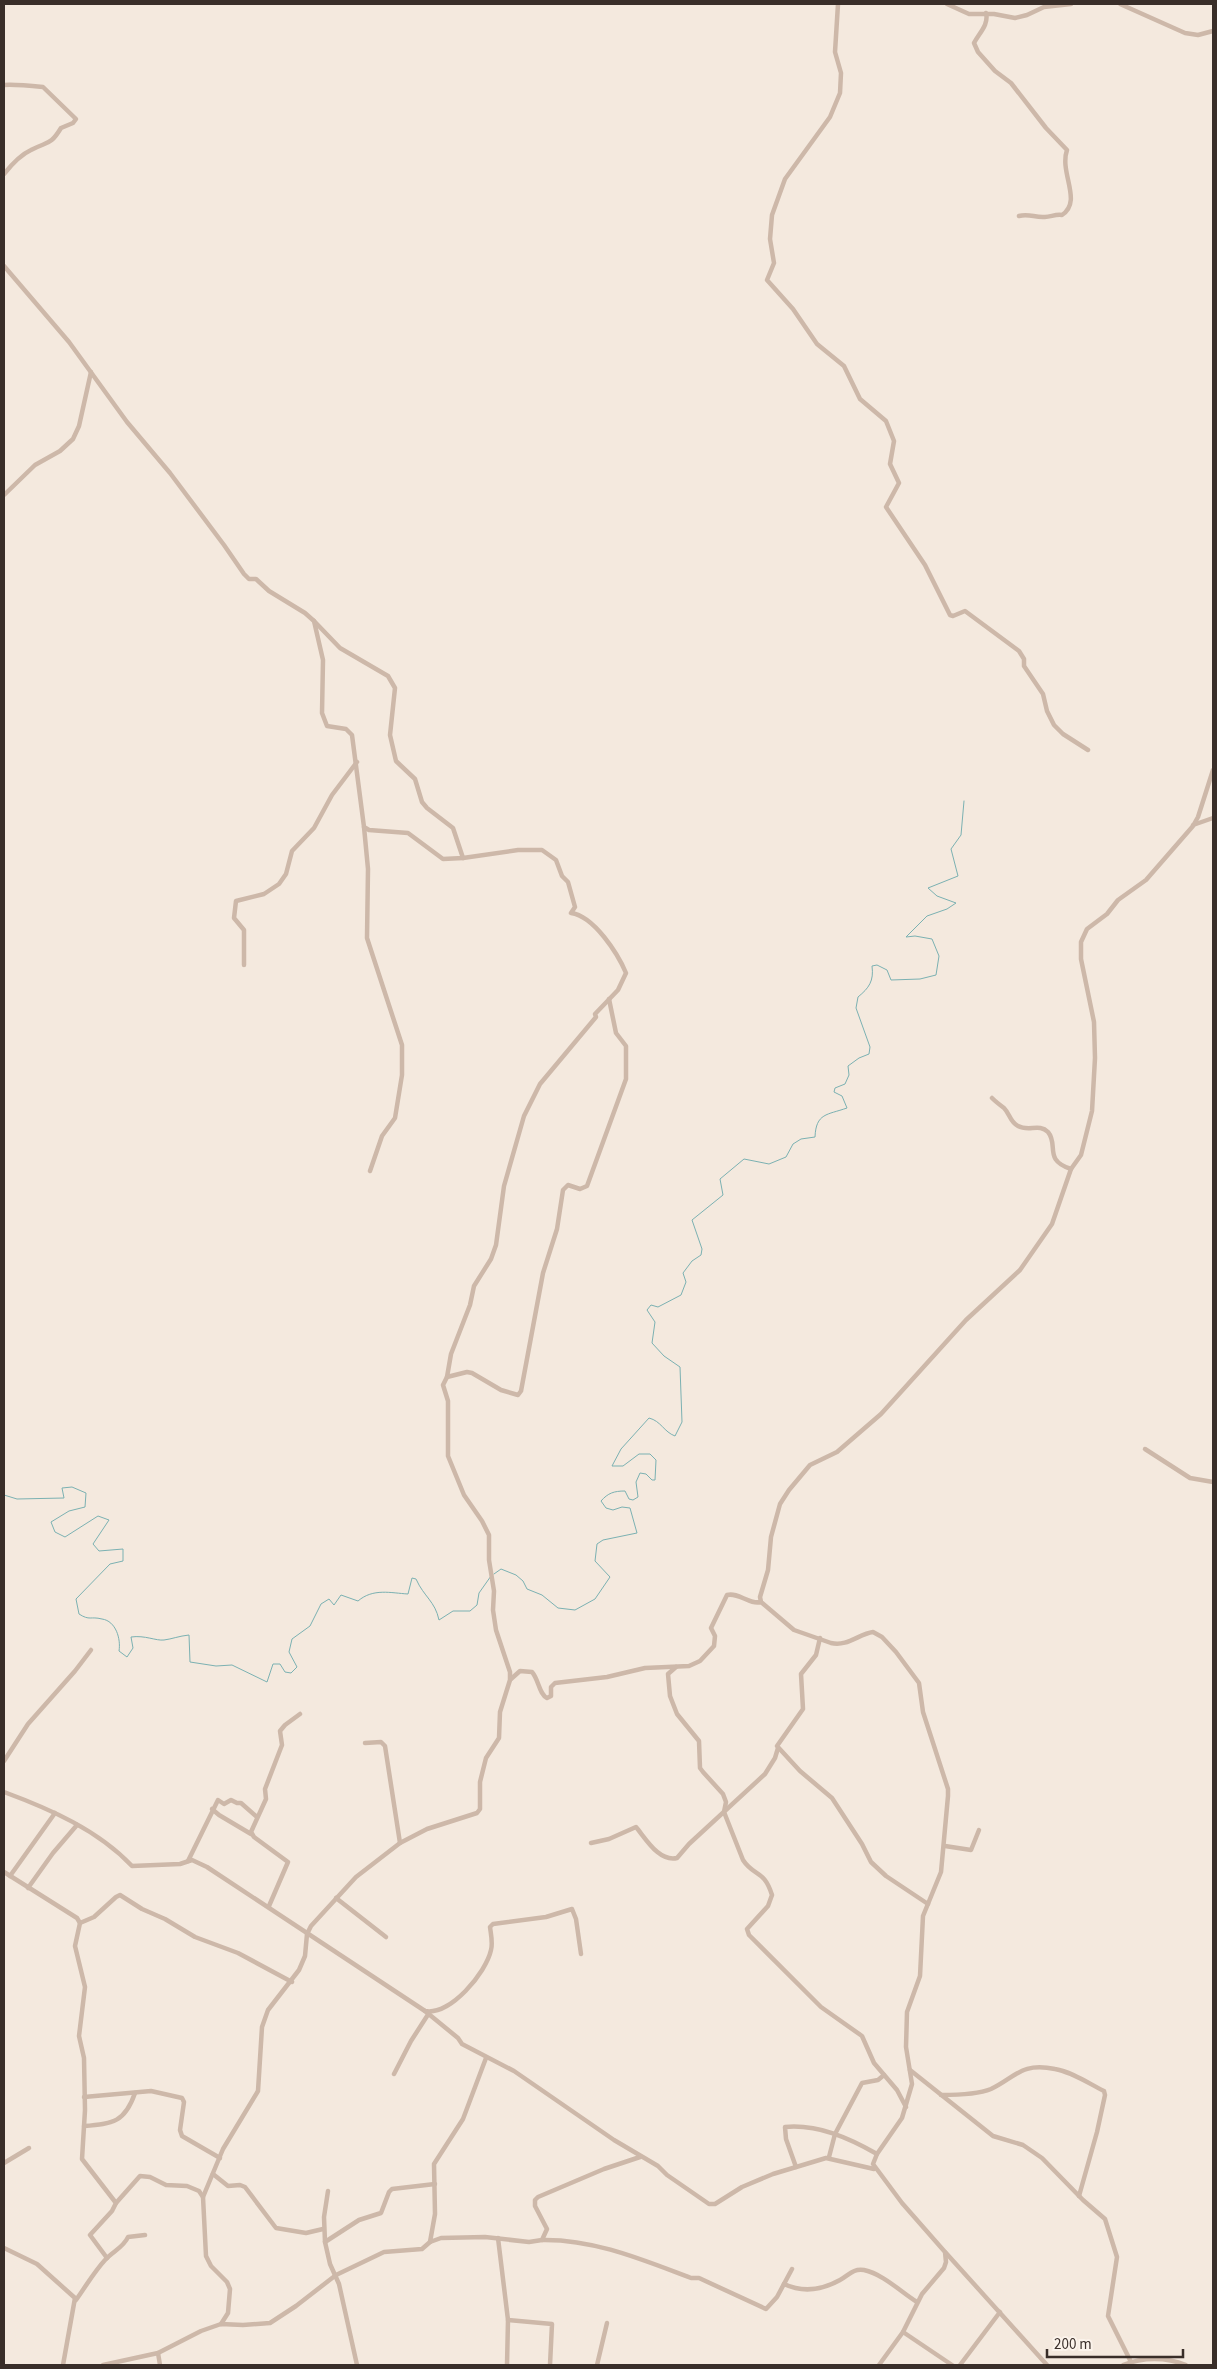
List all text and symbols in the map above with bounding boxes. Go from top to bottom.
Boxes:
scale bar [1047,2326,1183,2358]
text: 200 m [1054,2334,1092,2355]

